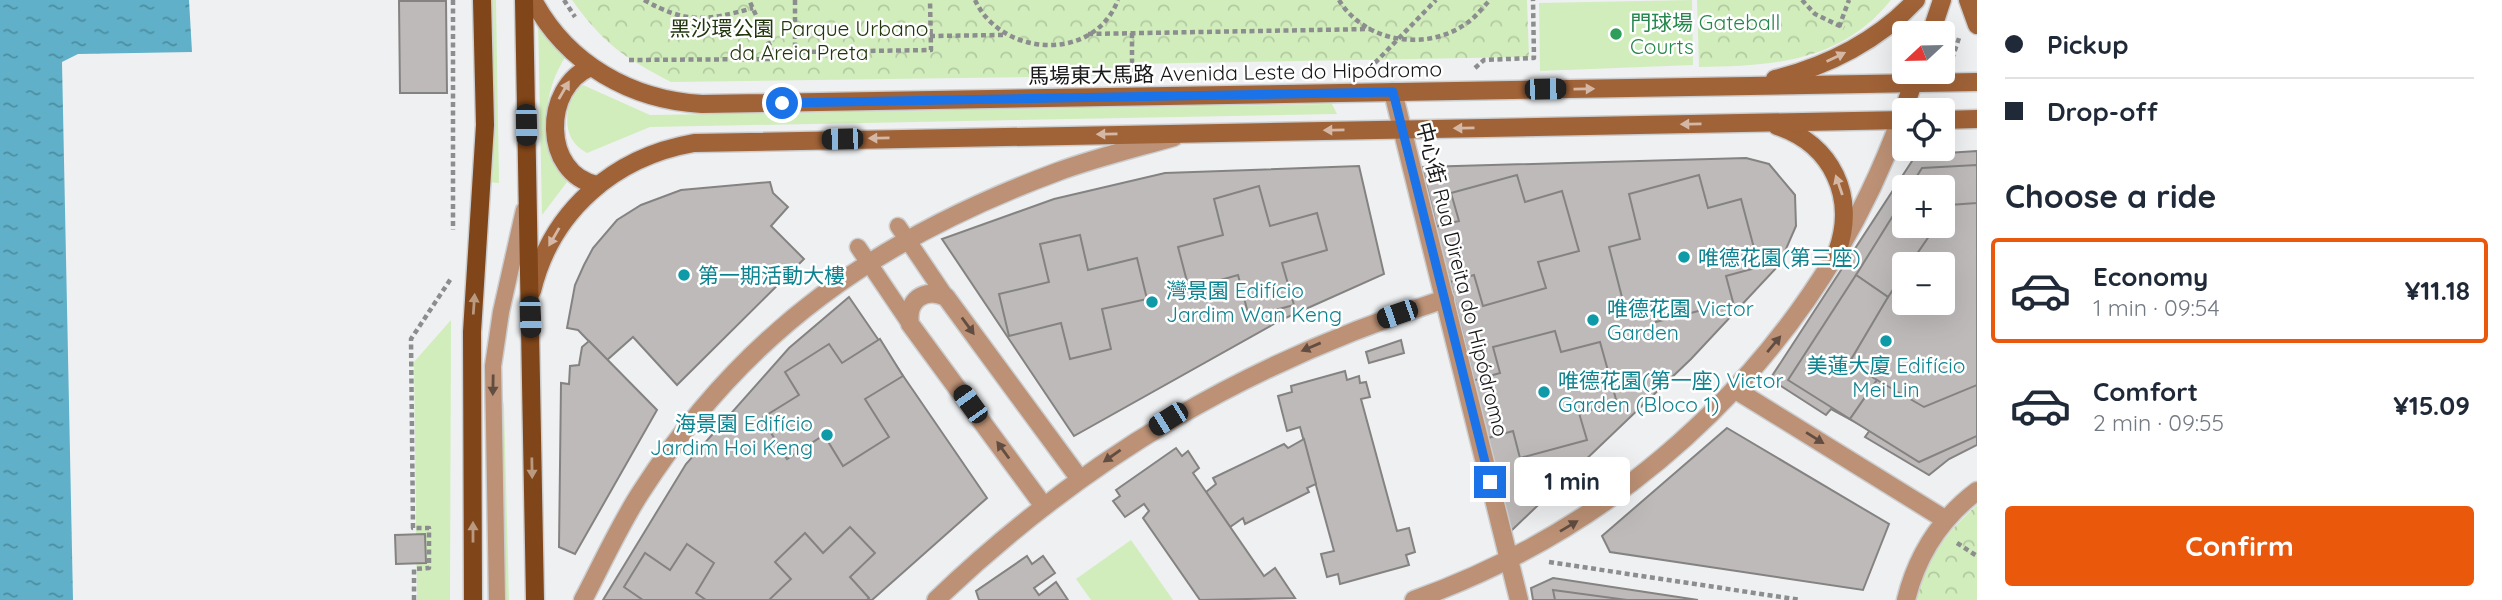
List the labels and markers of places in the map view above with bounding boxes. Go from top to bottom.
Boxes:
place label: 門球場 Gateball Courts [1630,9,1780,59]
marker: 門球場 Gateball Courts [1608,26,1624,42]
place label: 唯德花園(第三座) [1698,244,1861,270]
marker: 唯德花園(第三座) [1676,249,1692,265]
place label: 第一期活動大樓 [698,262,845,288]
marker: 第一期活動大樓 [676,267,692,283]
place label: 灣景園 Edifício Jardim Wan Keng [1166,277,1342,327]
marker: 灣景園 Edifício Jardim Wan Keng [1144,294,1160,310]
place label: 唯德花園 Victor Garden [1607,295,1754,345]
marker: 唯德花園 Victor Garden [1585,312,1601,328]
marker: 美蓮大廈 Edifício Mei Lin [1878,333,1894,349]
place label: 美蓮大廈 Edifício Mei Lin [1807,352,1965,402]
place label: 唯德花園(第一座) Victor Garden (Bloco 1) [1558,367,1784,417]
marker: 唯德花園(第一座) Victor Garden (Bloco 1) [1536,384,1552,400]
place label: 海景園 Edifício Jardim Hoi Keng [650,410,813,460]
marker: 海景園 Edifício Jardim Hoi Keng [819,427,835,443]

